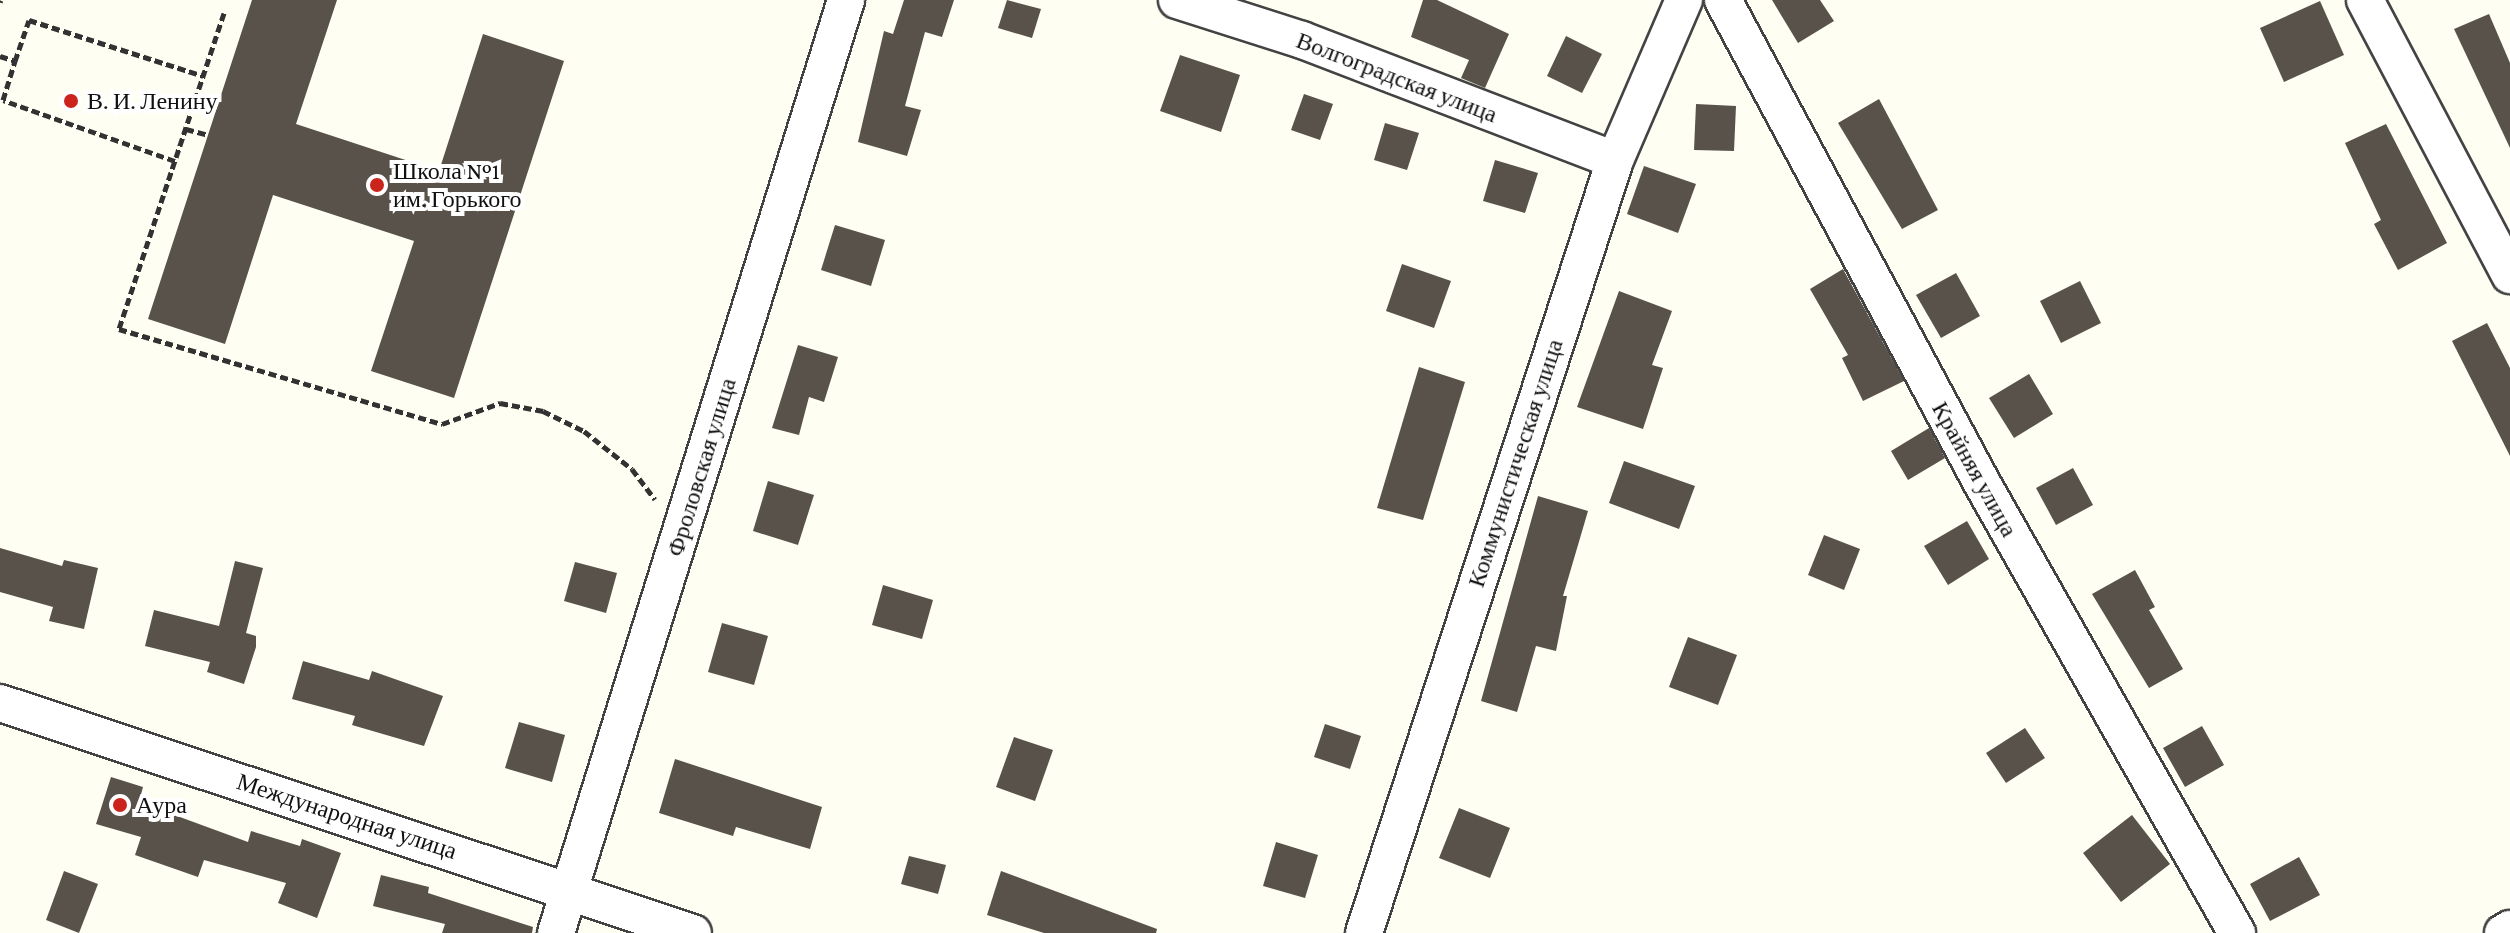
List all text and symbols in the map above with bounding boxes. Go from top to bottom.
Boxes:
street label: Волгоградская улица [1292,25,1502,129]
place label: В. И. Ленину [87,87,218,115]
marker: В. И. Ленину [62,92,80,110]
place label: Школа №1 им. Горького [393,157,521,213]
marker: Школа №1 им. Горького [368,176,386,194]
street label: Коммунистическая улица [1461,335,1569,591]
street label: Фроловская улица [660,374,742,560]
street label: Крайняя улица [1926,396,2024,542]
street label: Международная улица [233,767,461,865]
place label: Аура [136,791,187,819]
marker: Аура [111,796,129,814]

